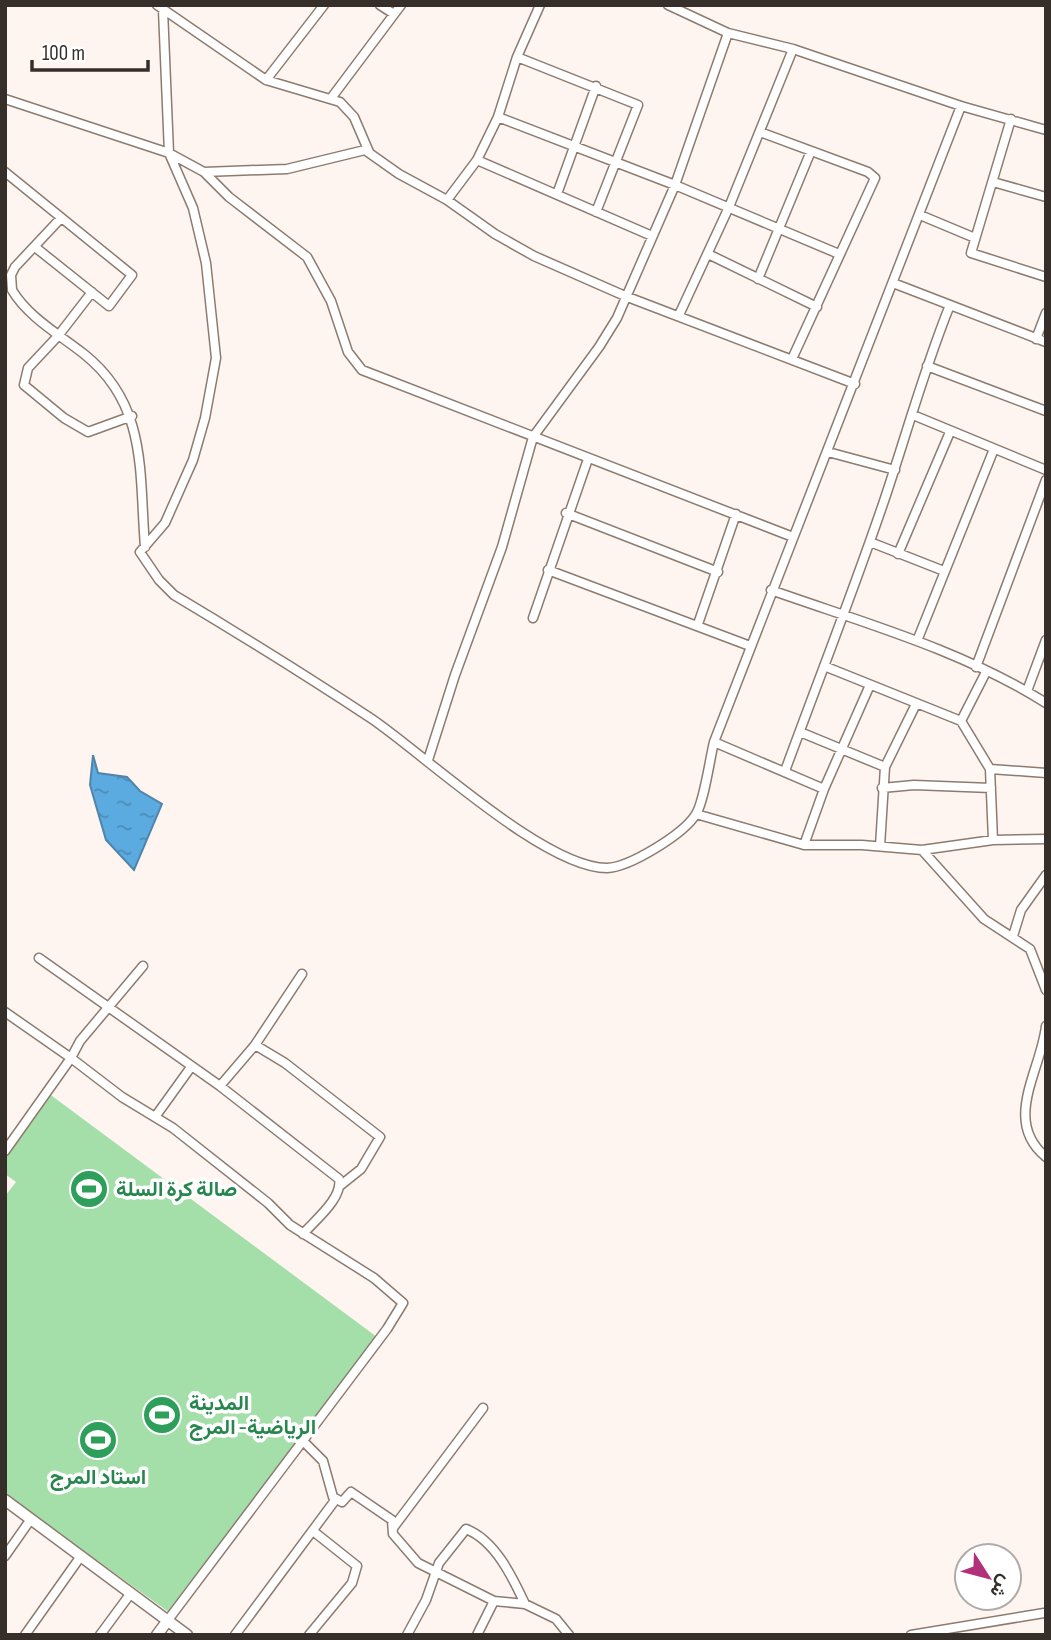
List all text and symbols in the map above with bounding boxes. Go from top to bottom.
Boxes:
scale bar [32,28,147,72]
text: 100 m [42,41,85,66]
sports icon: صالة كرة السلة [68,1168,110,1210]
place label: صالة كرة السلة [116,1177,237,1202]
place label: المدينة الرياضية- المرج [189,1391,316,1441]
sports icon: المدينة الرياضية- المرج [141,1394,183,1436]
sports icon: استاد المرج [77,1419,119,1461]
place label: استاد المرج [50,1465,146,1491]
north arrow [953,1542,1023,1612]
text: ش [984,1570,1017,1602]

